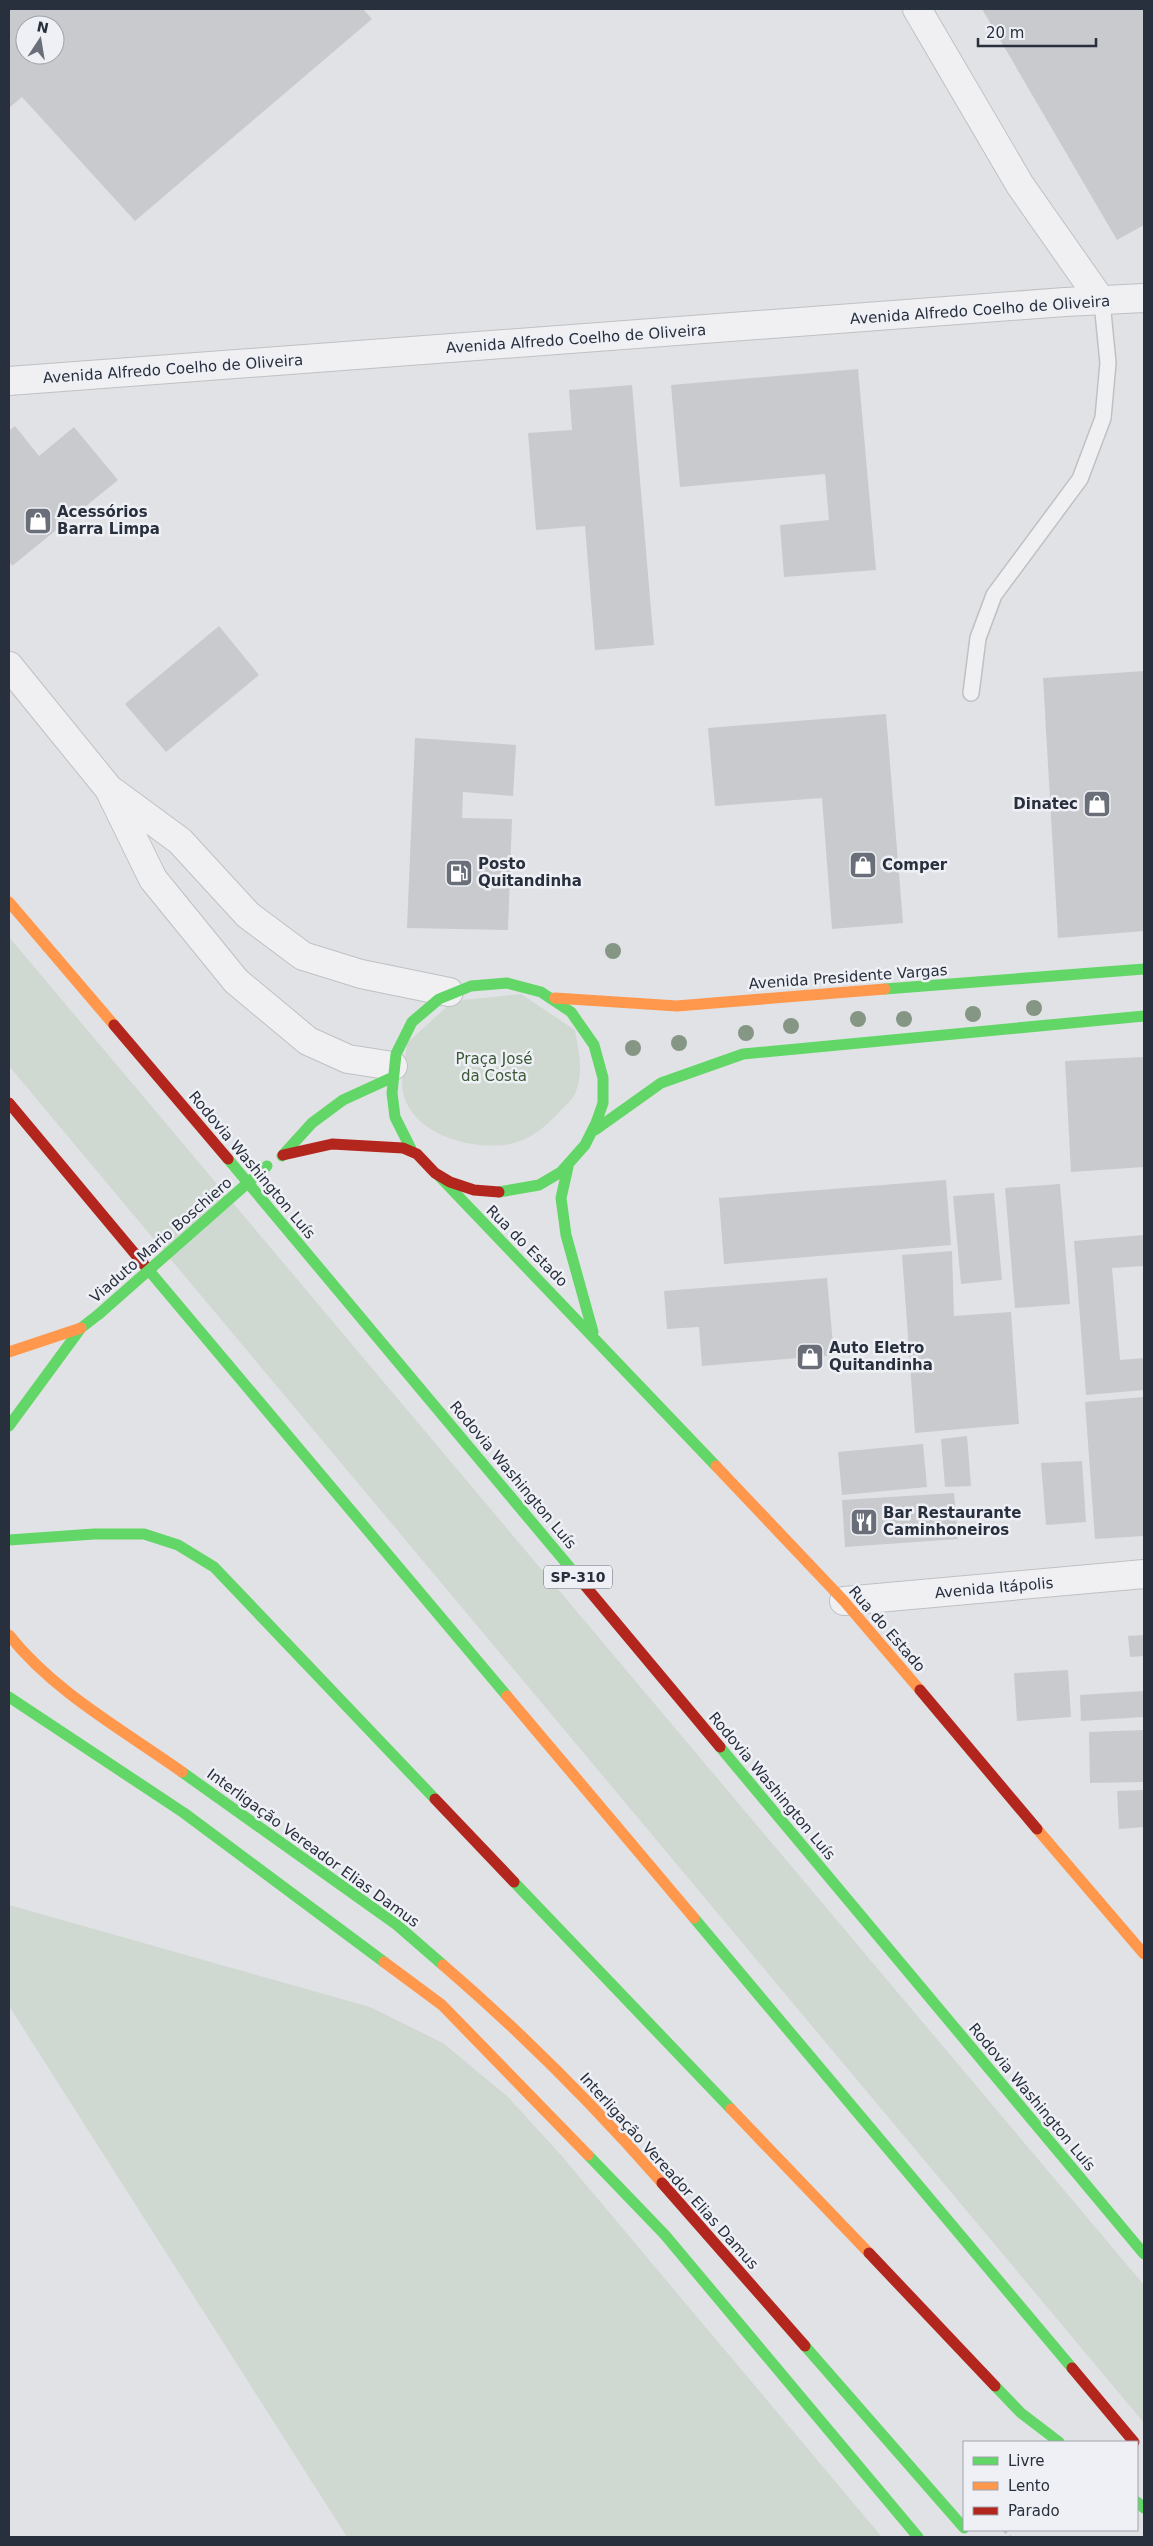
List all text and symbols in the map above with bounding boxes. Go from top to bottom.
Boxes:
north arrow [15,15,65,65]
scale bar [978,15,1096,47]
text: N [35,18,50,36]
text: 20 m [986,24,1024,42]
street label: Avenida Alfredo Coelho de Oliveira [849,292,1111,328]
street label: Avenida Alfredo Coelho de Oliveira [445,321,707,357]
street label: Avenida Alfredo Coelho de Oliveira [42,351,304,387]
place label: Acessórios Barra Limpa [57,503,160,538]
shop icon: Acessórios Barra Limpa [23,506,53,536]
shop icon: Dinatec [1082,789,1112,819]
place label: Dinatec [1013,795,1078,813]
shop icon: Comper [848,850,878,880]
place label: Posto Quitandinha [478,855,582,890]
place label: Comper [882,856,948,874]
fuel station icon: Posto Quitandinha [444,858,474,888]
street label: Avenida Presidente Vargas [748,961,948,993]
park label: Praça José da Costa [456,1050,533,1085]
street label: Rodovia Washington Luís [185,1088,319,1243]
street label: Viaduto Mario Boschiero [86,1174,236,1306]
street label: Rua do Estado [483,1202,571,1290]
place label: Auto Eletro Quitandinha [829,1339,933,1374]
shop icon: Auto Eletro Quitandinha [795,1342,825,1372]
street label: Rodovia Washington Luís [446,1398,580,1553]
place label: Bar Restaurante Caminhoneiros [883,1504,1021,1539]
restaurant icon: Bar Restaurante Caminhoneiros [849,1507,879,1537]
road number: SP-310 [544,1565,612,1588]
street label: Avenida Itápolis [934,1574,1054,1602]
street label: Rua do Estado [845,1582,929,1676]
street label: Rodovia Washington Luís [705,1709,839,1864]
street label: Interligação Vereador Elias Damus [203,1765,423,1931]
street label: Rodovia Washington Luís [965,2020,1099,2175]
street label: Interligação Vereador Elias Damus [576,2069,762,2273]
legend [963,2441,1138,2531]
text: Livre [1008,2452,1044,2470]
text: Lento [1008,2477,1050,2495]
text: Parado [1008,2502,1060,2520]

